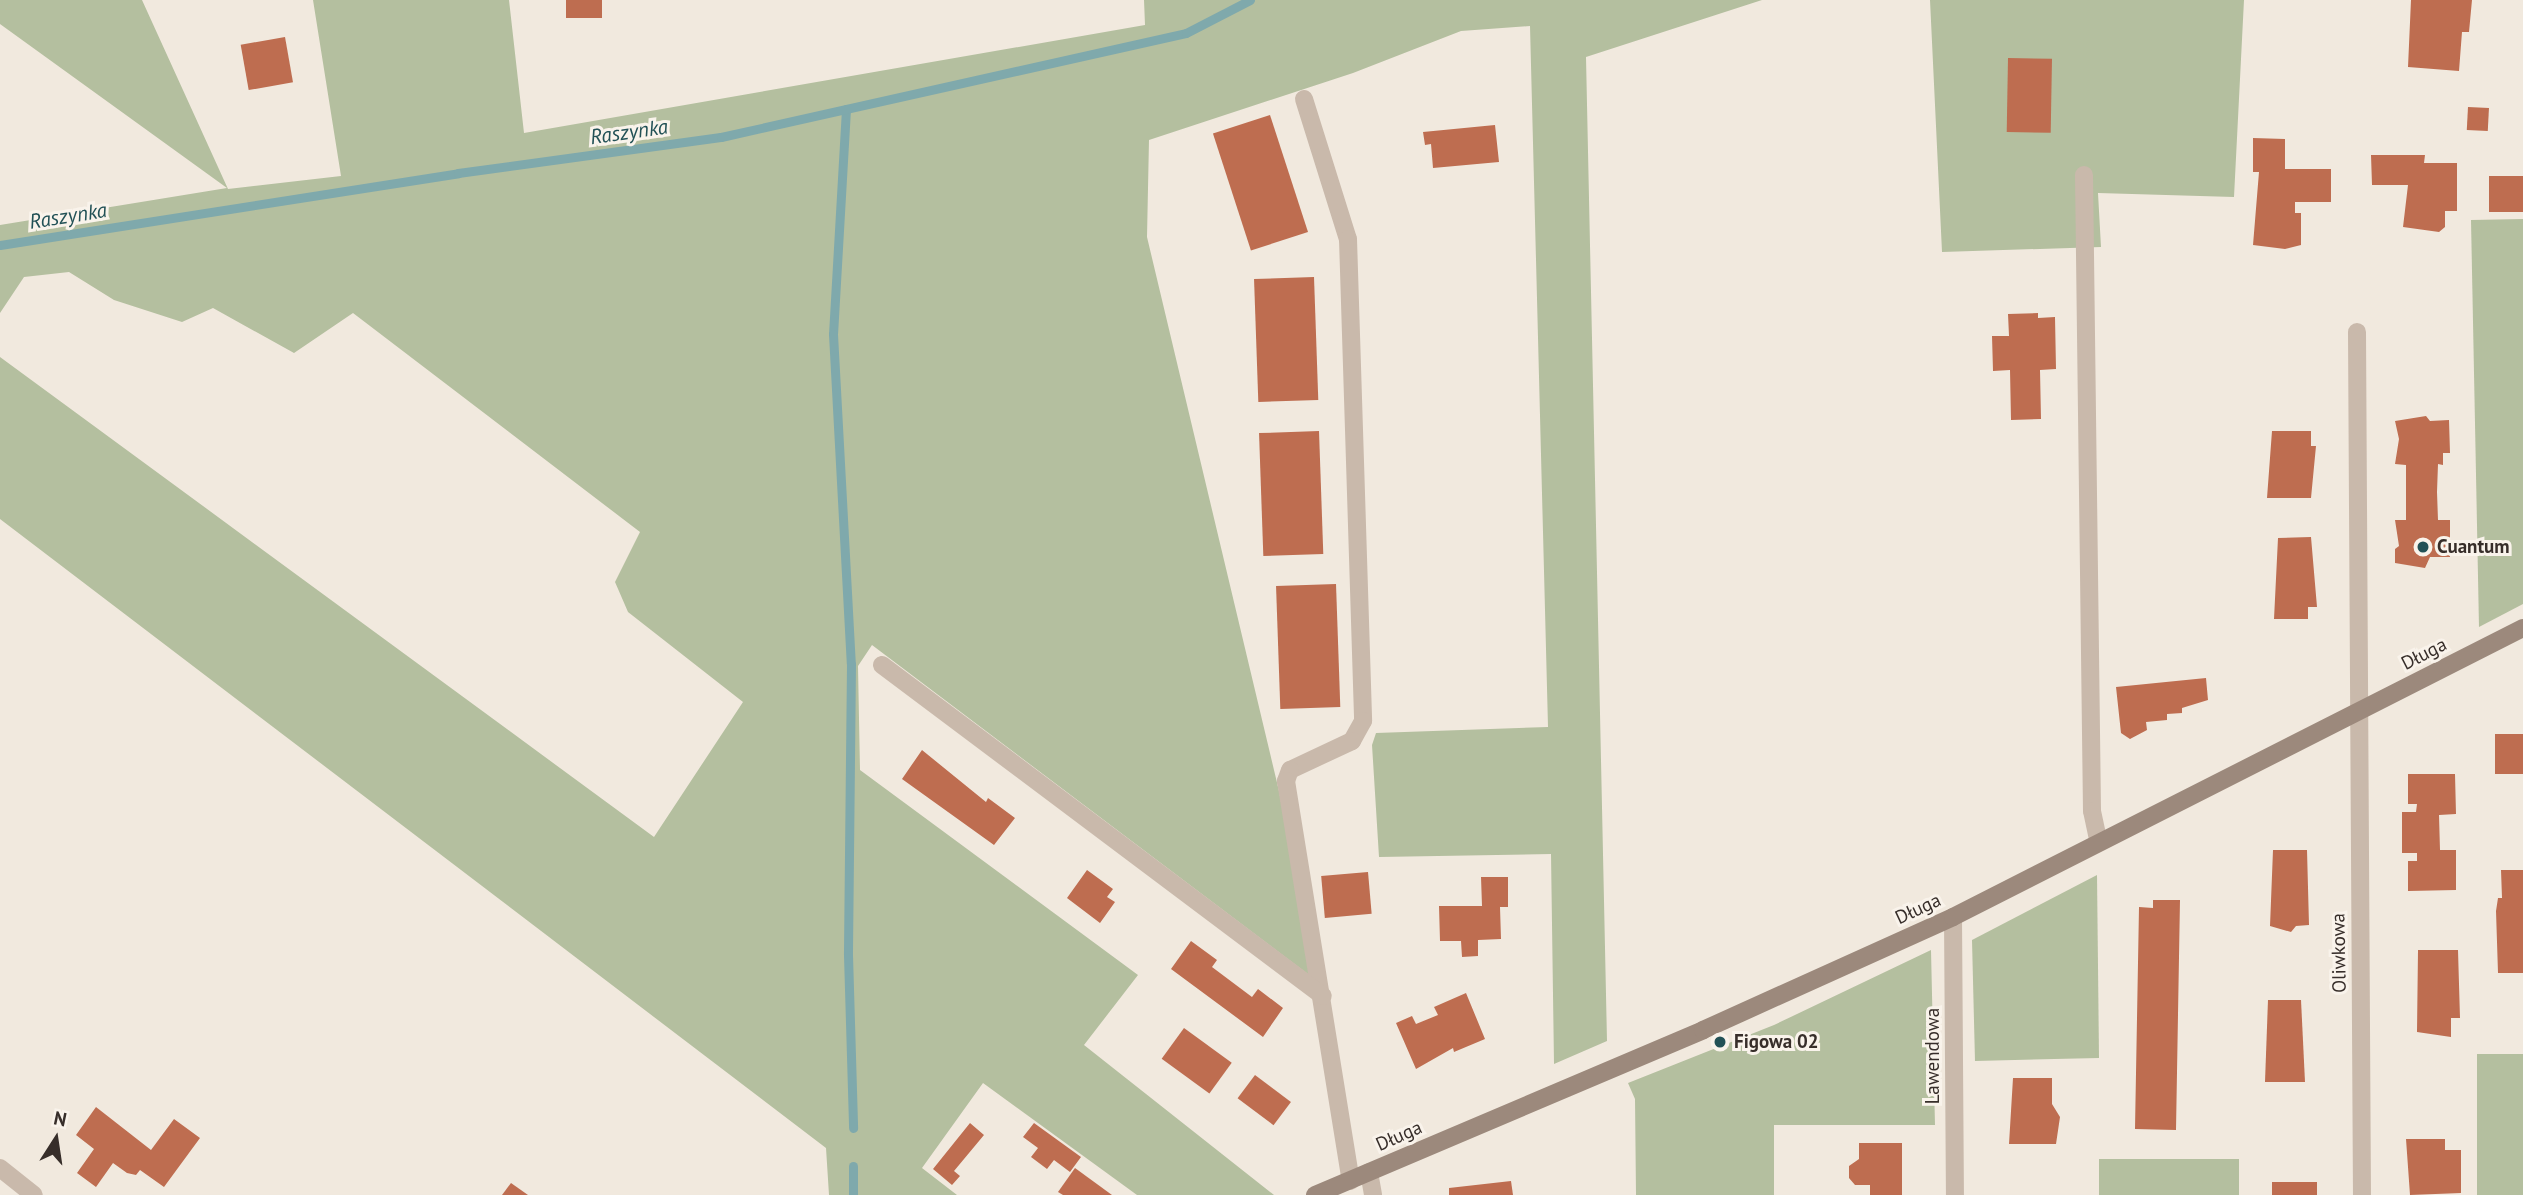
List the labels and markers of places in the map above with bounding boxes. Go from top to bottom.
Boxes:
place label: Cuantum [2437,536,2510,558]
marker: Cuantum [2415,539,2431,555]
place label: Figowa 02 [1734,1031,1818,1053]
marker: Figowa 02 [1712,1034,1728,1050]

